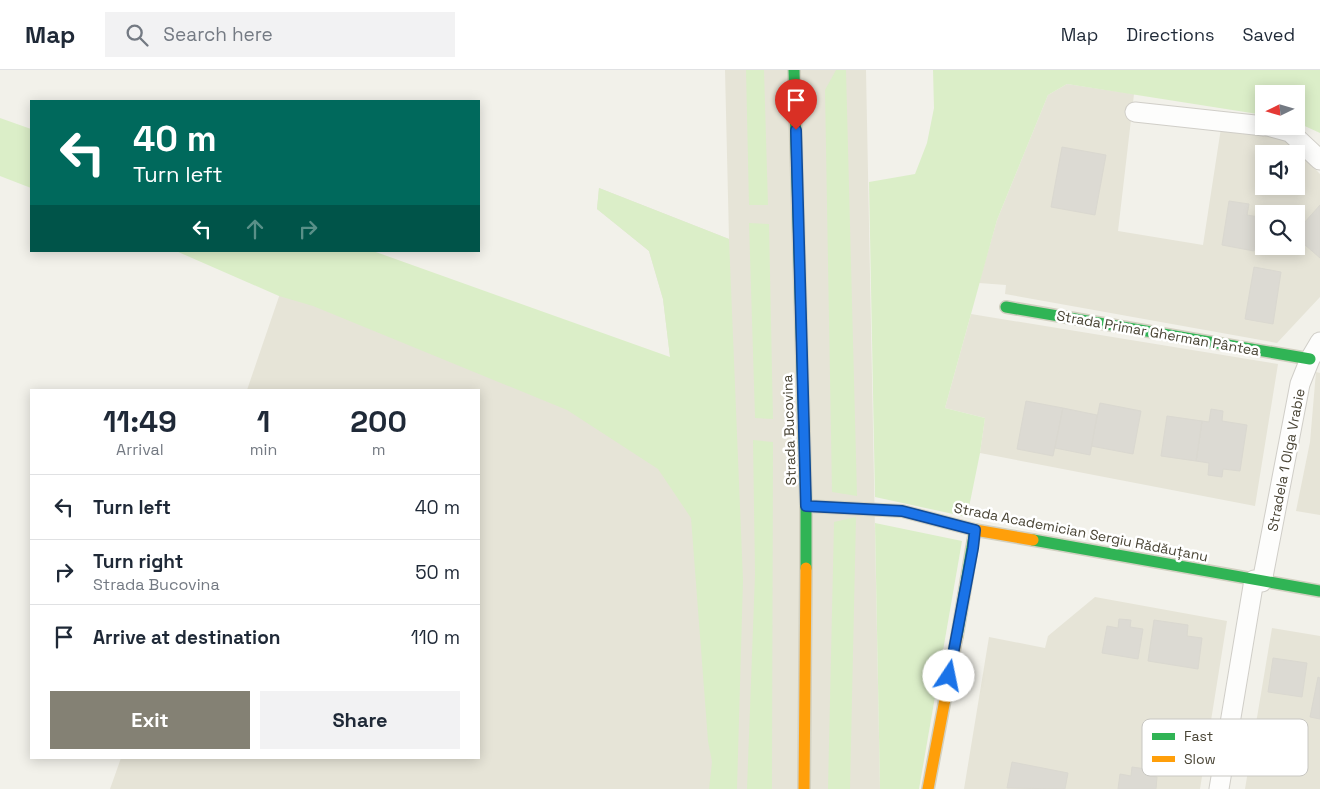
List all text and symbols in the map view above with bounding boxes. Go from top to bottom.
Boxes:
search box [105,12,455,57]
text: Map [25,19,75,50]
icon: search [123,21,151,49]
text: Search here [163,22,273,47]
text: Map [1061,23,1098,46]
text: Directions [1126,23,1215,46]
text: Saved [1243,23,1295,46]
pin [775,79,817,130]
north arrow [1255,85,1305,135]
map controls [1255,85,1305,255]
icon: arrive [782,86,810,114]
text: 40 m [133,117,217,161]
icon: left [50,120,115,185]
button: sound [1255,145,1305,195]
text: Turn left [133,160,223,188]
button: search [1255,205,1305,255]
icon: left [188,215,216,243]
icon: ahead [241,215,269,243]
icon: right [294,215,322,243]
street label: Strada Primar Gherman Pântea [1055,306,1261,360]
street label: Strada Bucovina [778,374,800,486]
street label: Stradela 1 Olga Vrabie [1263,387,1309,533]
text: 11:49 [103,402,177,441]
text: 1 [257,402,270,441]
text: 200 [350,402,407,441]
text: Arrival [116,439,164,460]
text: min [250,439,277,460]
text: m [372,439,385,460]
icon: left [50,493,78,521]
text: Turn left [93,495,171,520]
text: 40 m [415,495,460,520]
street label: Strada Academician Sergiu Rădăuțanu [952,499,1210,565]
text: Turn right [93,549,183,574]
icon: right [50,558,78,586]
text: 50 m [415,560,460,585]
text: Strada Bucovina [93,574,220,595]
icon: arrive [50,623,78,651]
text: Arrive at destination [93,625,281,650]
text: 110 m [411,625,460,650]
position arrow [922,649,974,701]
button: Exit [50,691,250,749]
button: Share [260,691,460,749]
legend [1142,719,1308,776]
text: Fast [1184,727,1213,745]
text: Slow [1184,750,1216,768]

